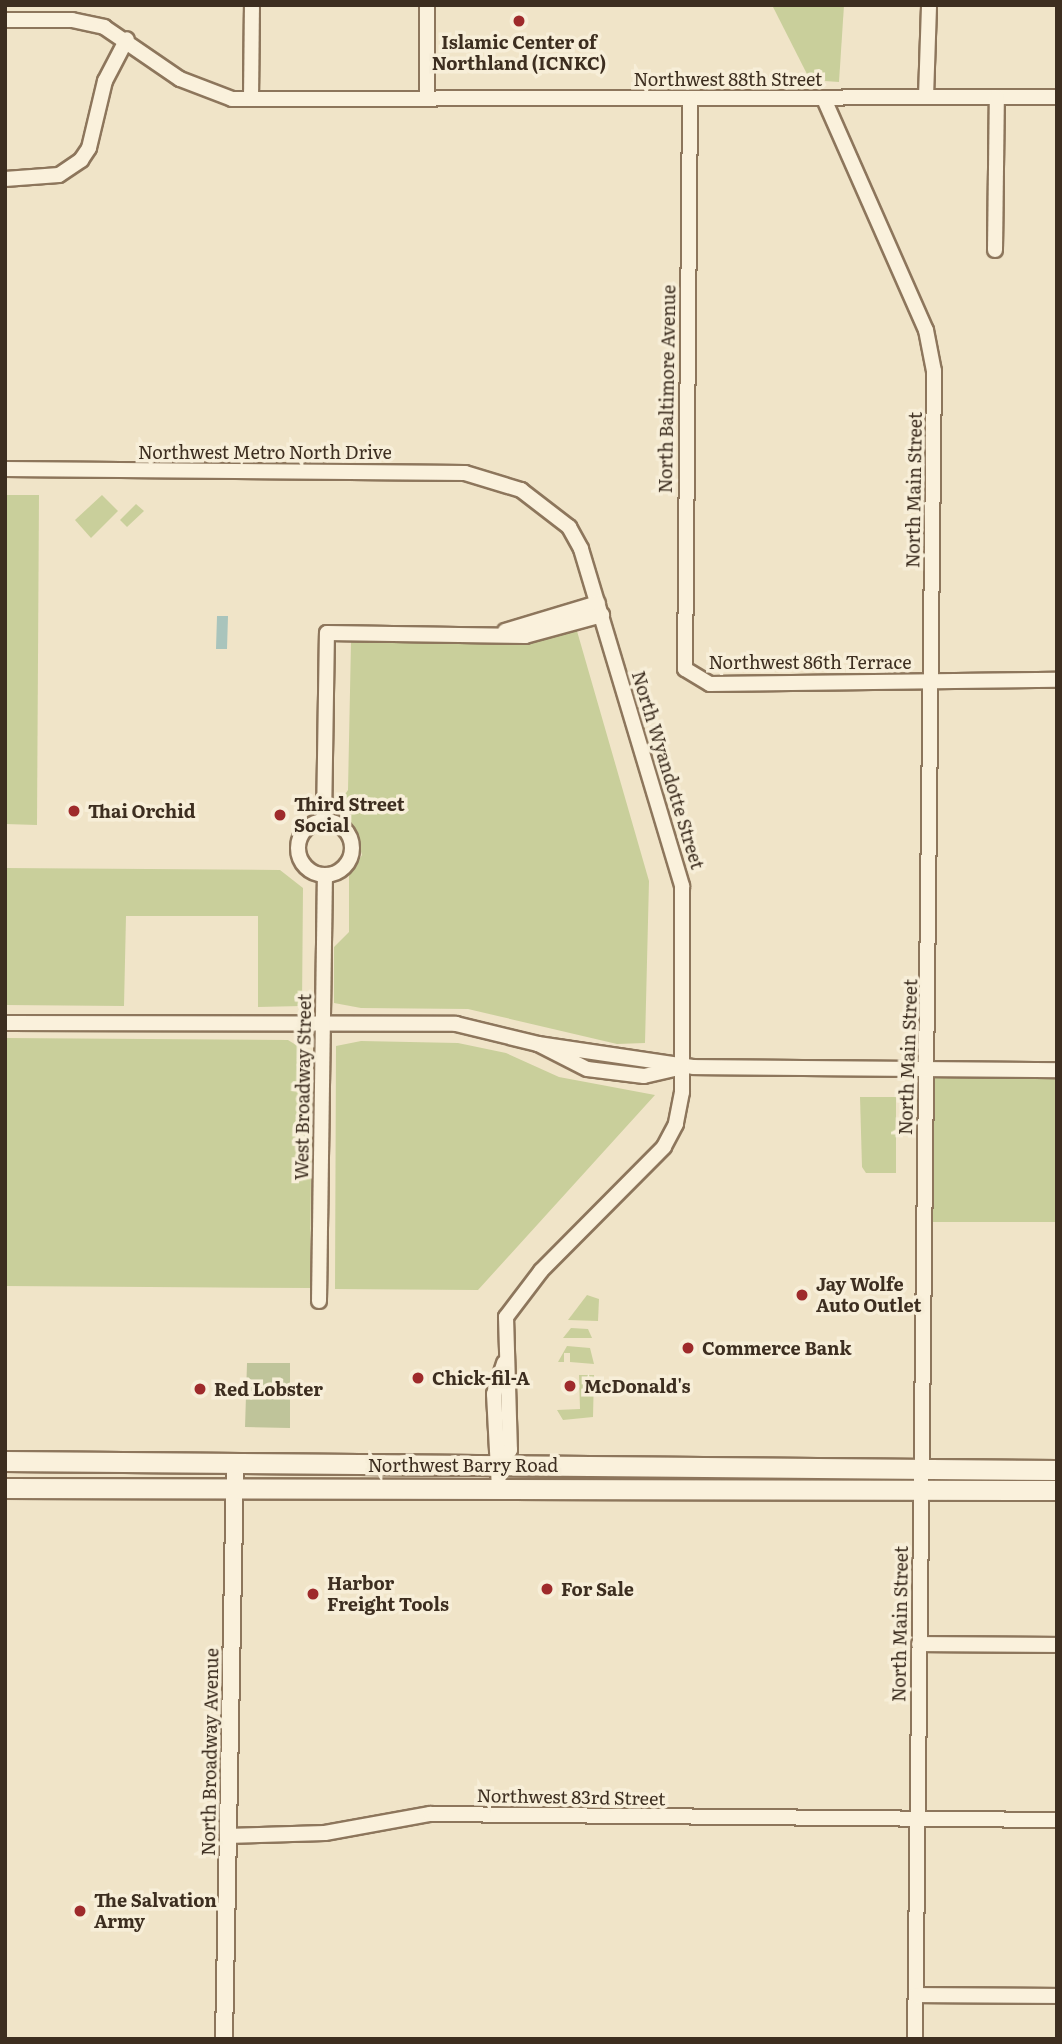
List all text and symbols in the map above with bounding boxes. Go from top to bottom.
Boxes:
marker: Islamic Center of Northland (ICNKC) [511,13,527,29]
place label: Islamic Center of Northland (ICNKC) [432,32,606,74]
street label: Northwest 88th Street [634,68,822,90]
street label: North Baltimore Avenue [654,284,680,494]
street label: North Main Street [902,412,926,568]
street label: Northwest Metro North Drive [138,441,392,463]
street label: Northwest 86th Terrace [708,651,912,673]
street label: North Wyandotte Street [628,668,708,872]
place label: Third Street Social [294,794,405,836]
place label: Thai Orchid [88,800,196,822]
marker: Thai Orchid [66,803,82,819]
marker: Third Street Social [272,807,288,823]
street label: North Main Street [894,979,922,1135]
street label: West Broadway Street [291,994,315,1180]
place label: Jay Wolfe Auto Outlet [816,1274,921,1316]
marker: Jay Wolfe Auto Outlet [794,1287,810,1303]
place label: Commerce Bank [702,1337,852,1359]
marker: Commerce Bank [680,1340,696,1356]
place label: Chick-fil-A [432,1367,530,1389]
marker: Chick-fil-A [410,1370,426,1386]
place label: McDonald's [584,1375,690,1397]
place label: Red Lobster [214,1378,323,1400]
marker: McDonald's [562,1378,578,1394]
marker: Red Lobster [192,1381,208,1397]
street label: Northwest Barry Road [368,1454,558,1476]
street label: North Main Street [888,1546,912,1702]
place label: Harbor Freight Tools [327,1573,449,1616]
place label: For Sale [561,1578,634,1600]
marker: For Sale [539,1581,555,1597]
marker: Harbor Freight Tools [305,1586,321,1602]
street label: North Broadway Avenue [197,1648,223,1856]
street label: Northwest 83rd Street [476,1785,666,1809]
place label: The Salvation Army [94,1890,217,1932]
marker: The Salvation Army [72,1903,88,1919]

